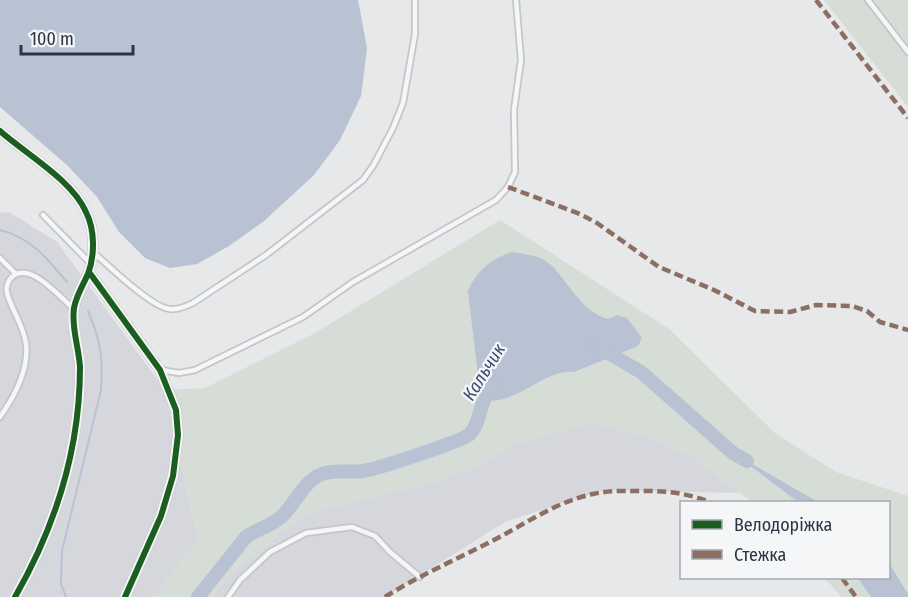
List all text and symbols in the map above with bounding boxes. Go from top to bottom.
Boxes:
scale bar [21,18,134,56]
text: 100 m [30,28,74,50]
water label: Кальчик [458,339,510,405]
legend [680,501,890,579]
text: Велодоріжка [734,514,832,536]
text: Стежка [734,544,787,566]

